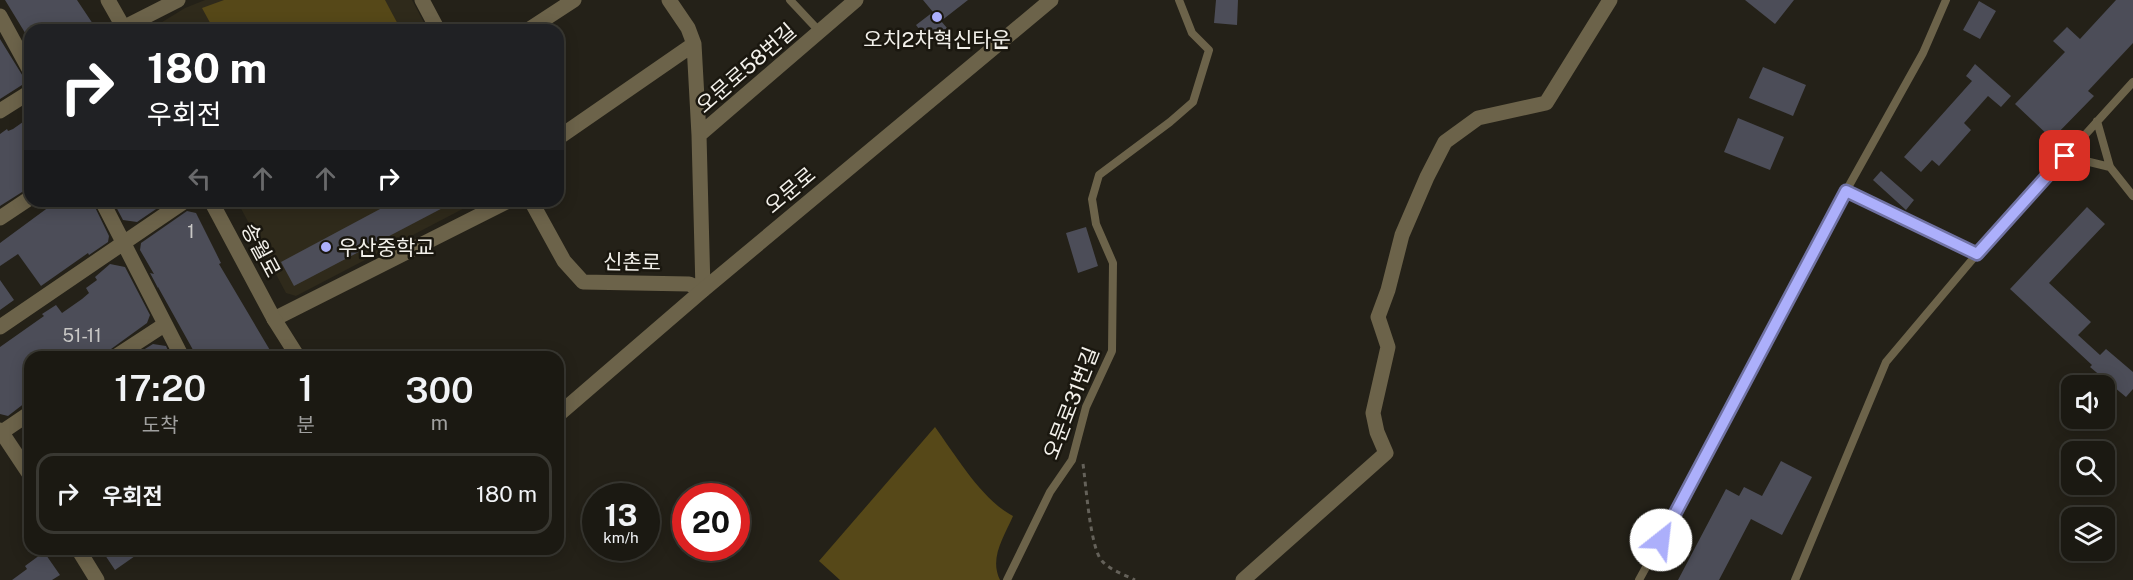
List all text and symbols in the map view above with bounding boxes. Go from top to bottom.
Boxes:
marker: 오치2차혁신타운 [930,10,944,24]
street label: 오문로58번길 [691,18,801,118]
place label: 오치2차혁신타운 [863,27,1011,52]
text: 180 m [147,43,267,92]
icon: right [48,48,126,126]
text: 우회전 [147,98,222,130]
pin [2039,130,2090,181]
icon: arrive [2048,139,2081,172]
icon: left [183,162,216,195]
icon: ahead [246,162,279,195]
icon: ahead [309,162,342,195]
icon: right [372,162,405,195]
street label: 오문로 [760,162,820,218]
street label: 송월로 [236,219,286,281]
house number: 1 [187,221,195,242]
place label: 우산중학교 [338,235,435,260]
marker: 우산중학교 [319,240,333,254]
street label: 신촌로 [603,249,661,275]
house number: 51-11 [63,325,101,346]
street label: 오문로31번길 [1038,343,1104,463]
text: 17:20 [114,367,206,409]
text: 1 [298,367,313,409]
text: 300 [405,369,474,411]
map controls [2061,375,2115,561]
button: sound [2061,375,2115,429]
text: m [431,411,448,435]
text: 도착 [142,413,179,437]
text: 분 [297,413,315,437]
button: search [2061,441,2115,495]
icon: right [51,477,84,510]
text: 180 m [476,481,537,507]
text: 우회전 [102,483,163,509]
speed limit sign: 20 [672,483,750,561]
text: 13 [605,497,637,533]
button: layers [2061,507,2115,561]
position arrow [1629,508,1693,572]
text: km/h [603,529,639,546]

